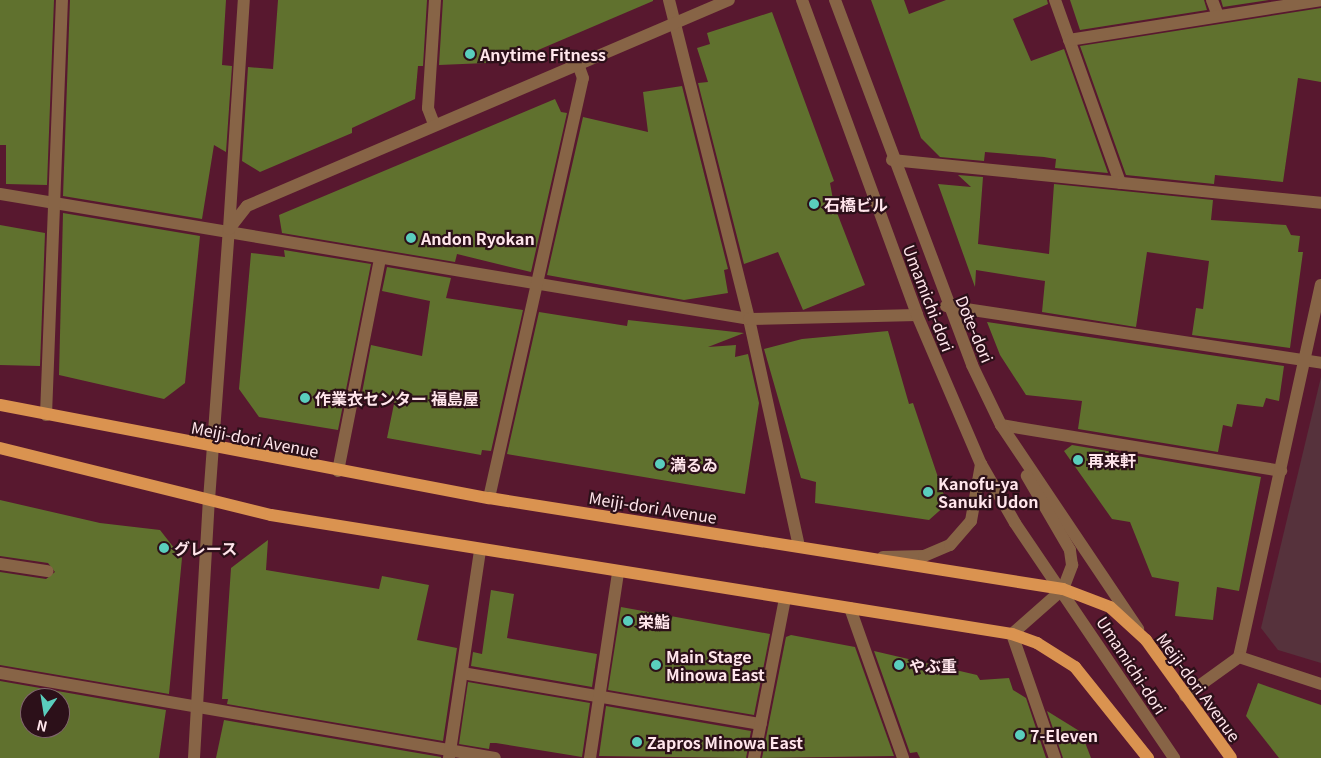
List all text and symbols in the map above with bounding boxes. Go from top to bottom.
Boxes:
place label: Anytime Fitness [480,44,606,64]
marker: Anytime Fitness [464,48,476,60]
place label: 石橋ビル [824,194,888,214]
marker: 石橋ビル [808,198,820,210]
place label: Andon Ryokan [421,228,535,248]
marker: Andon Ryokan [405,232,417,244]
street label: Umamichi-dori [900,242,958,354]
street label: Dote-dori [952,293,998,365]
place label: 作業衣センター 福島屋 [315,388,479,408]
marker: 作業衣センター 福島屋 [299,392,311,404]
street label: Meiji-dori Avenue [190,417,320,461]
place label: 再来軒 [1088,450,1136,470]
place label: 満るゐ [670,454,718,474]
marker: 再来軒 [1072,454,1084,466]
marker: 満るゐ [654,458,666,470]
place label: Kanofu-ya Sanuki Udon [938,473,1039,511]
marker: Kanofu-ya Sanuki Udon [922,486,934,498]
street label: Meiji-dori Avenue [588,487,718,527]
place label: グレース [174,538,238,558]
marker: グレース [158,542,170,554]
place label: 栄鮨 [638,611,670,631]
street label: Umamichi-dori [1093,613,1171,717]
marker: 栄鮨 [622,615,634,627]
street label: Meiji-dori Avenue [1153,629,1245,745]
place label: Main Stage Minowa East [666,646,765,684]
place label: やぶ重 [909,655,957,675]
marker: Main Stage Minowa East [650,659,662,671]
marker: やぶ重 [893,659,905,671]
north arrow [20,688,70,738]
text: N [34,716,49,738]
place label: 7-Eleven [1030,725,1098,745]
marker: 7-Eleven [1014,729,1026,741]
place label: Zapros Minowa East [647,732,803,752]
marker: Zapros Minowa East [631,736,643,748]

